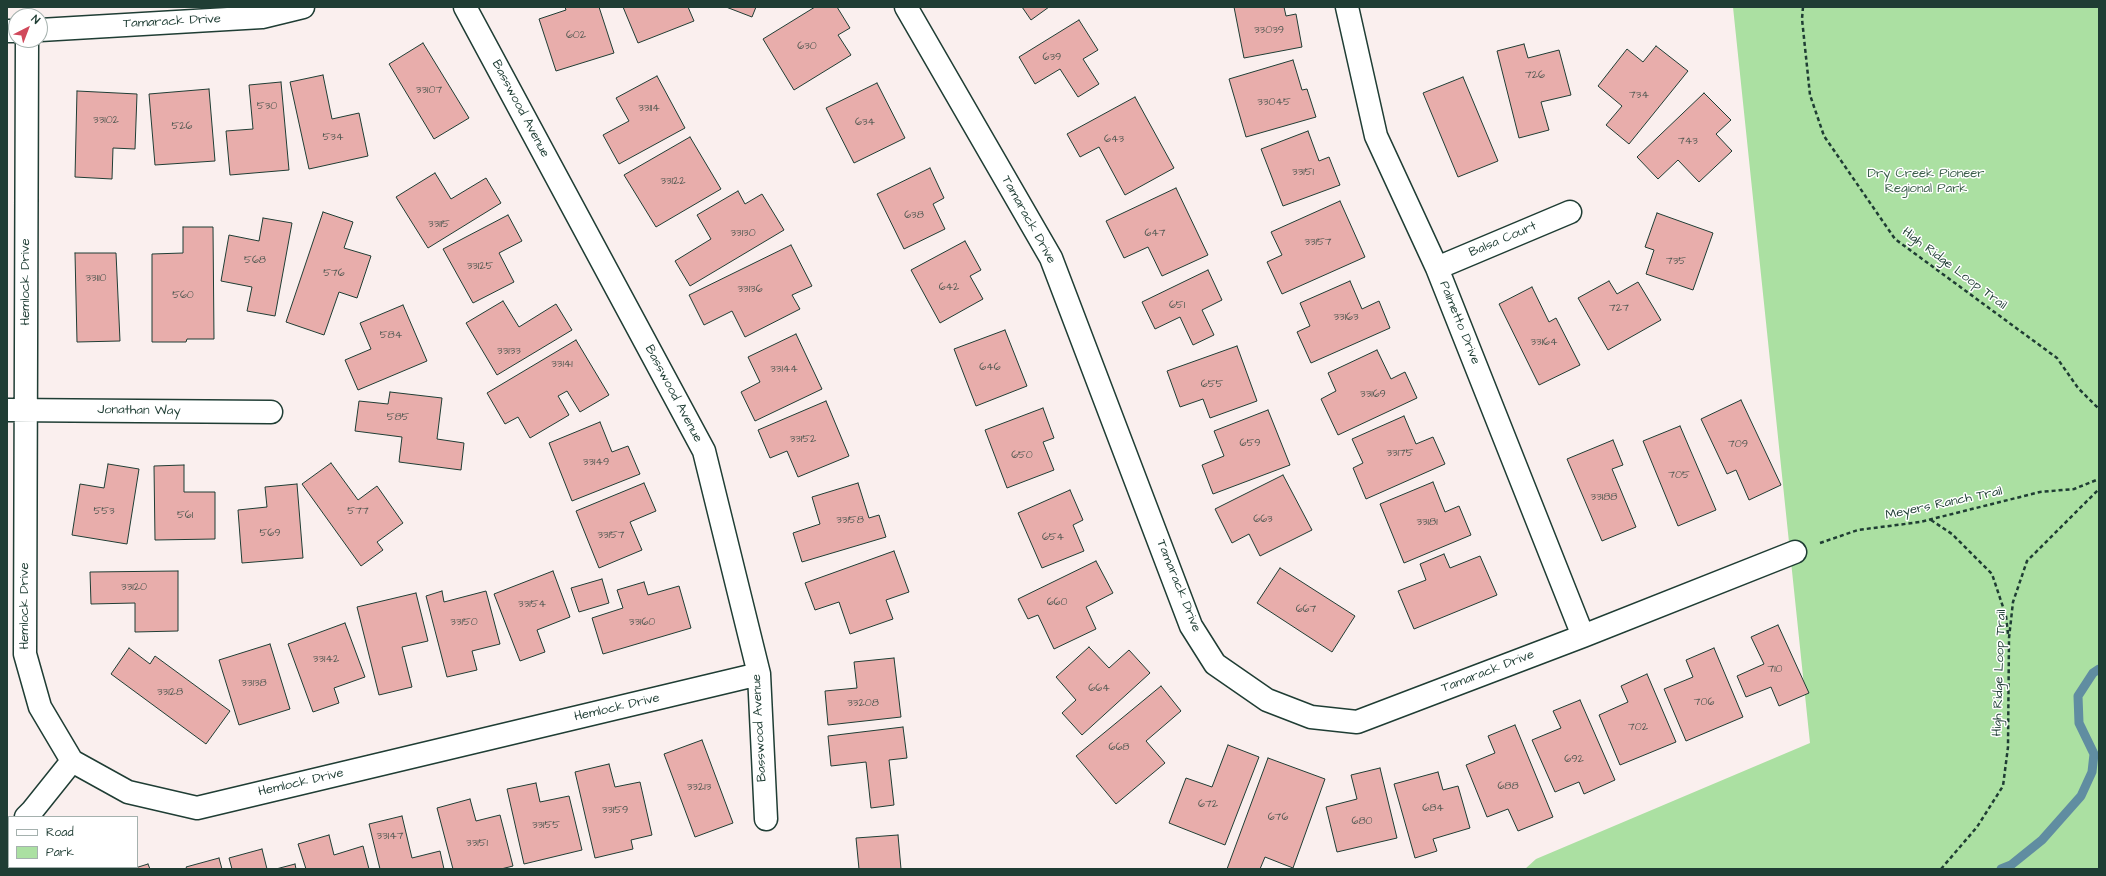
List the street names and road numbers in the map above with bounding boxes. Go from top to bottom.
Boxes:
street label: Tamarack Drive [123,12,221,32]
street label: Basswood Avenue [488,58,552,160]
street label: Tamarack Drive [997,173,1059,267]
street label: Balsa Court [1467,219,1539,261]
street label: High Ridge Loop Trail [1899,225,2009,313]
street label: Hemlock Drive [18,238,34,326]
street label: Palmetto Drive [1435,279,1483,367]
street label: Basswood Avenue [641,343,705,445]
street label: Jonathan Way [97,402,181,420]
street label: Meyers Ranch Trail [1884,484,2004,524]
street label: Tamarack Drive [1152,538,1204,634]
street label: Hemlock Drive [17,562,33,650]
street label: High Ridge Loop Trail [1990,609,2010,737]
street label: Tamarack Drive [1439,647,1537,697]
street label: Basswood Avenue [749,674,771,782]
street label: Hemlock Drive [573,691,661,725]
street label: Hemlock Drive [257,766,345,800]

